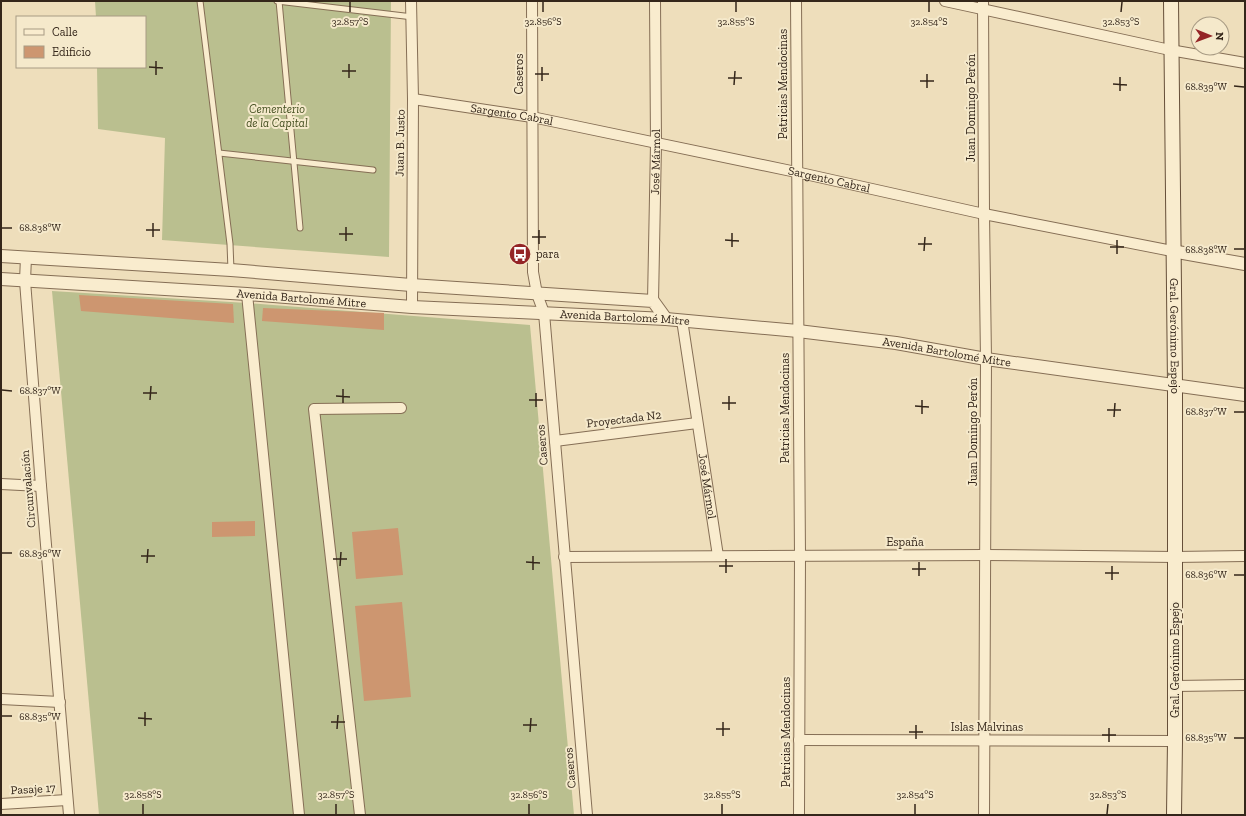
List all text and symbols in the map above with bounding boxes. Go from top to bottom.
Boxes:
legend [16,16,146,68]
text: 32.857°S [332,16,368,28]
text: 32.856°S [524,16,562,28]
text: 32.855°S [717,16,755,28]
text: 32.854°S [910,16,948,28]
text: 32.853°S [1103,16,1139,28]
north arrow [1190,16,1230,56]
text: Calle [52,25,78,39]
street label: Patricias Mendocinas [776,29,790,139]
text: N [1213,32,1226,41]
text: Edificio [52,45,91,59]
street label: Caseros [512,54,526,94]
street label: Juan Domingo Perón [964,54,978,162]
text: 68.839°W [1185,81,1227,93]
street label: Sargento Cabral [469,101,554,128]
park label: Cementerio de la Capital [246,102,308,130]
street label: Juan B. Justo [392,109,408,177]
street label: José Mármol [648,129,663,195]
street label: Sargento Cabral [787,164,872,195]
text: 68.838°W [19,222,61,234]
bus stop icon: para [507,241,533,267]
text: 68.838°W [1185,244,1227,256]
place label: para [536,247,559,261]
street label: Gral. Gerónimo Espejo [1167,278,1182,394]
street label: Avenida Bartolomé Mitre [236,286,367,310]
street label: Avenida Bartolomé Mitre [559,307,691,328]
street label: Avenida Bartolomé Mitre [882,334,1012,369]
street label: Patricias Mendocinas [778,353,792,463]
street label: Juan Domingo Perón [966,378,980,486]
text: 68.837°W [20,385,61,397]
text: 68.837°W [1186,406,1227,418]
street label: Proyectada N2 [586,407,662,431]
street label: Caseros [533,424,551,466]
street label: Circunvalación [18,449,38,528]
street label: José Mármol [695,452,719,520]
street label: España [886,535,924,549]
text: 68.836°W [19,548,61,560]
text: 68.836°W [1185,569,1227,581]
street label: Gral. Gerónimo Espejo [1168,602,1183,718]
street label: Patricias Mendocinas [779,677,793,787]
text: 68.835°W [19,711,61,723]
street label: Islas Malvinas [951,720,1023,734]
text: 68.835°W [1185,732,1227,744]
street label: Caseros [561,747,579,789]
street label: Pasaje 17 [10,781,56,798]
text: 32.858°S [124,789,162,801]
text: 32.857°S [318,789,354,801]
text: 32.856°S [510,789,548,801]
text: 32.855°S [703,789,741,801]
text: 32.854°S [896,789,934,801]
text: 32.853°S [1090,789,1126,801]

